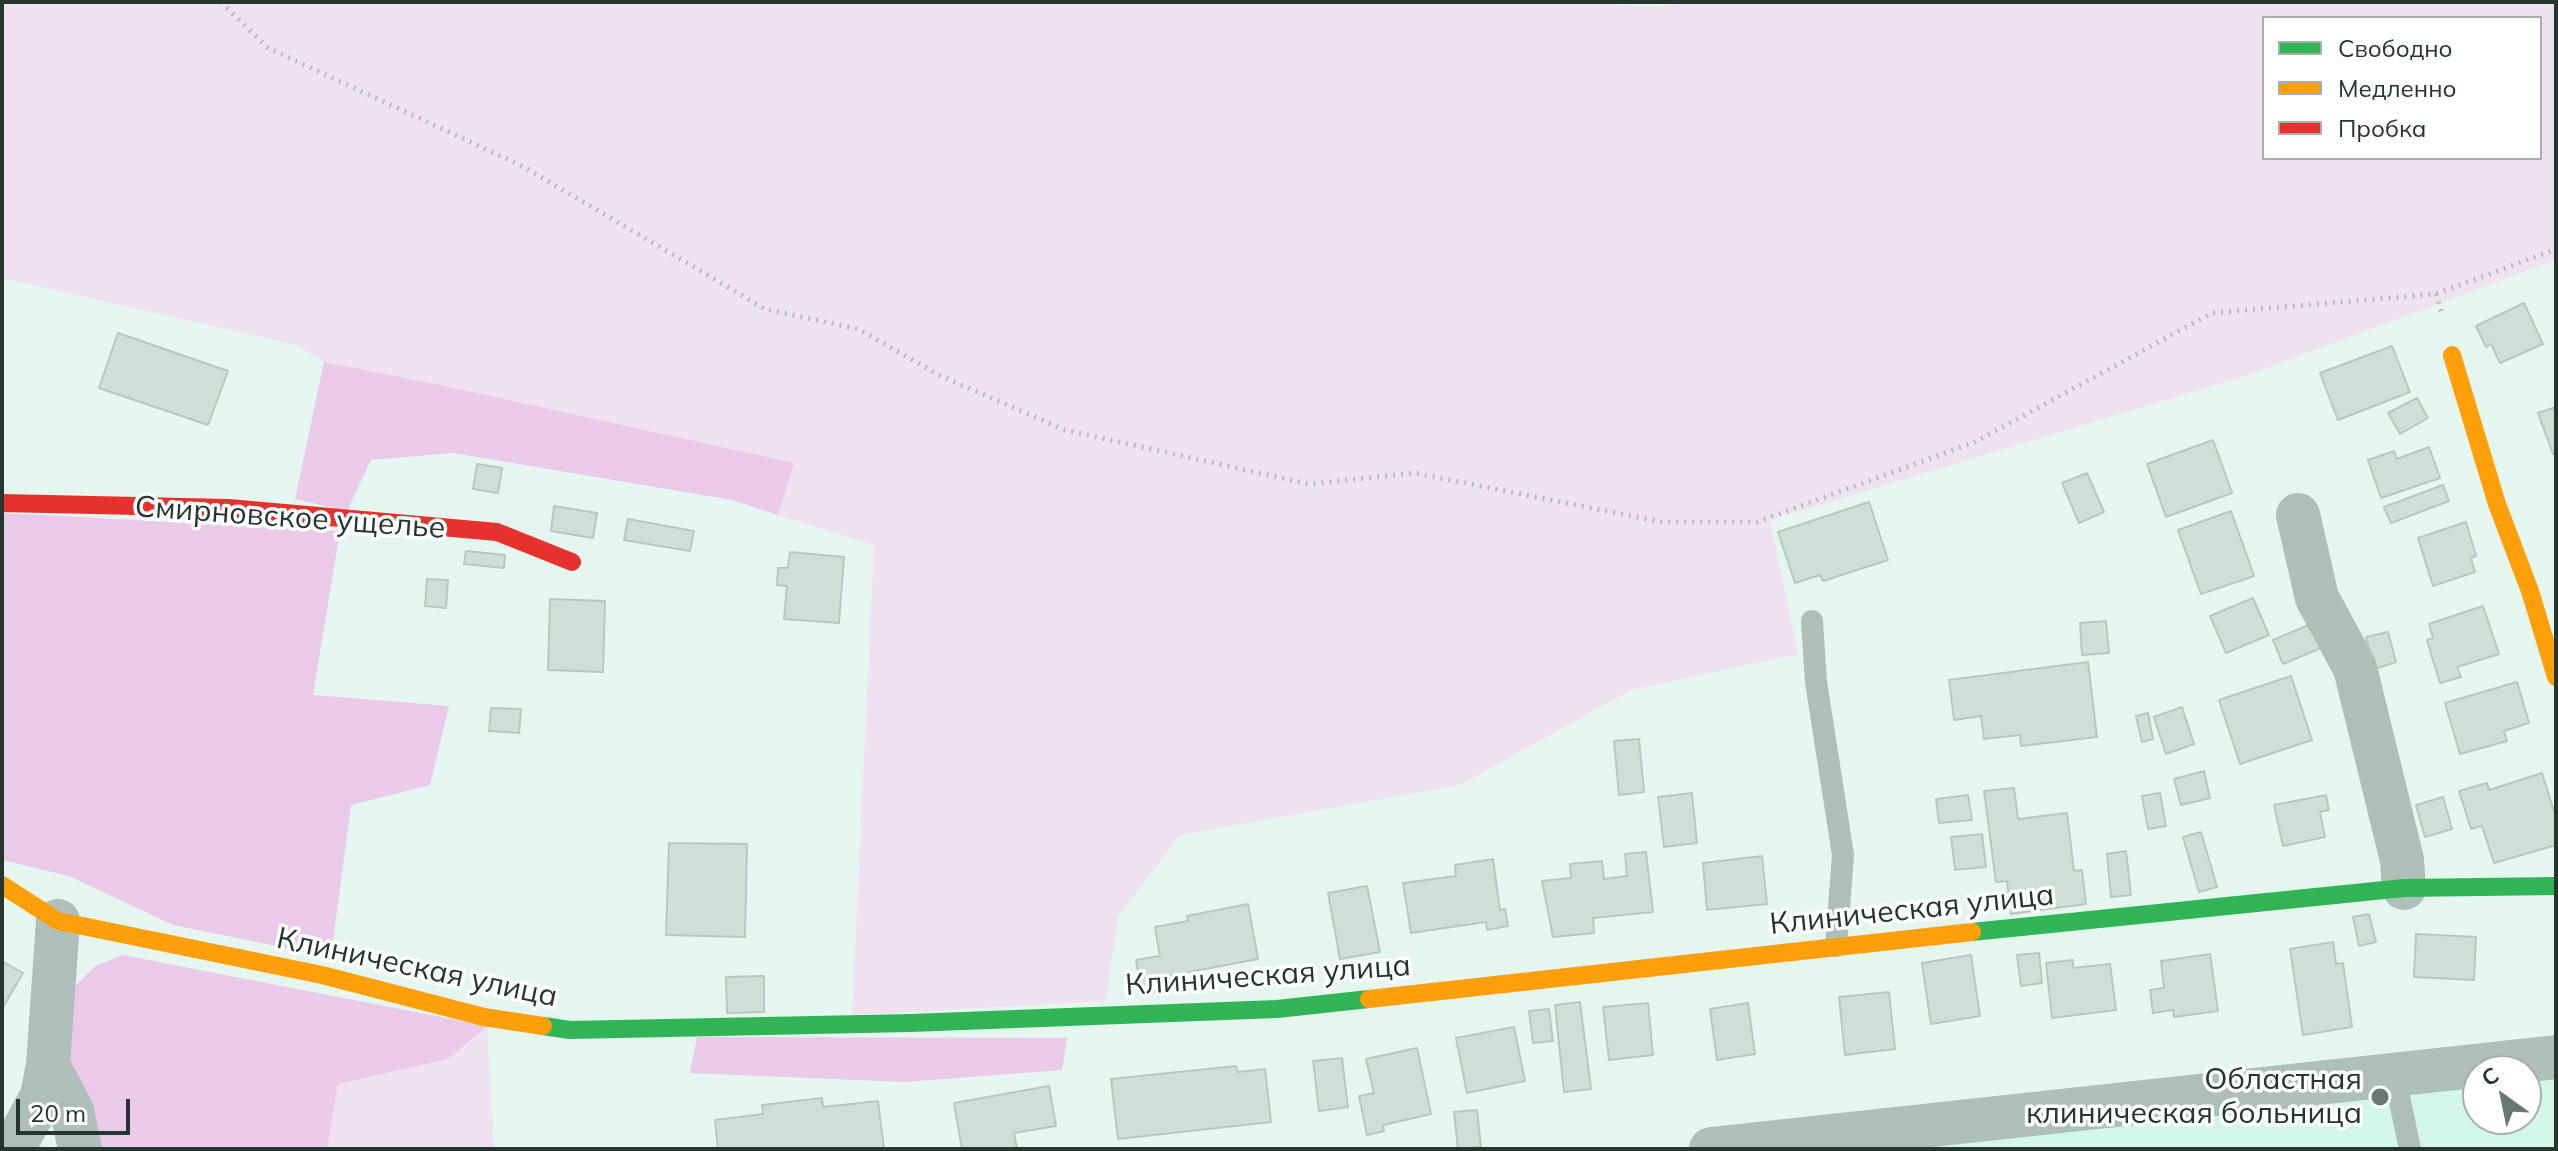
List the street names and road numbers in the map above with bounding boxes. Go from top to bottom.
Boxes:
street label: Смирновское ущелье [134,489,446,547]
street label: Клиническая улица [1768,877,2056,943]
street label: Клиническая улица [273,921,561,1015]
street label: Клиническая улица [1124,948,1412,1004]

